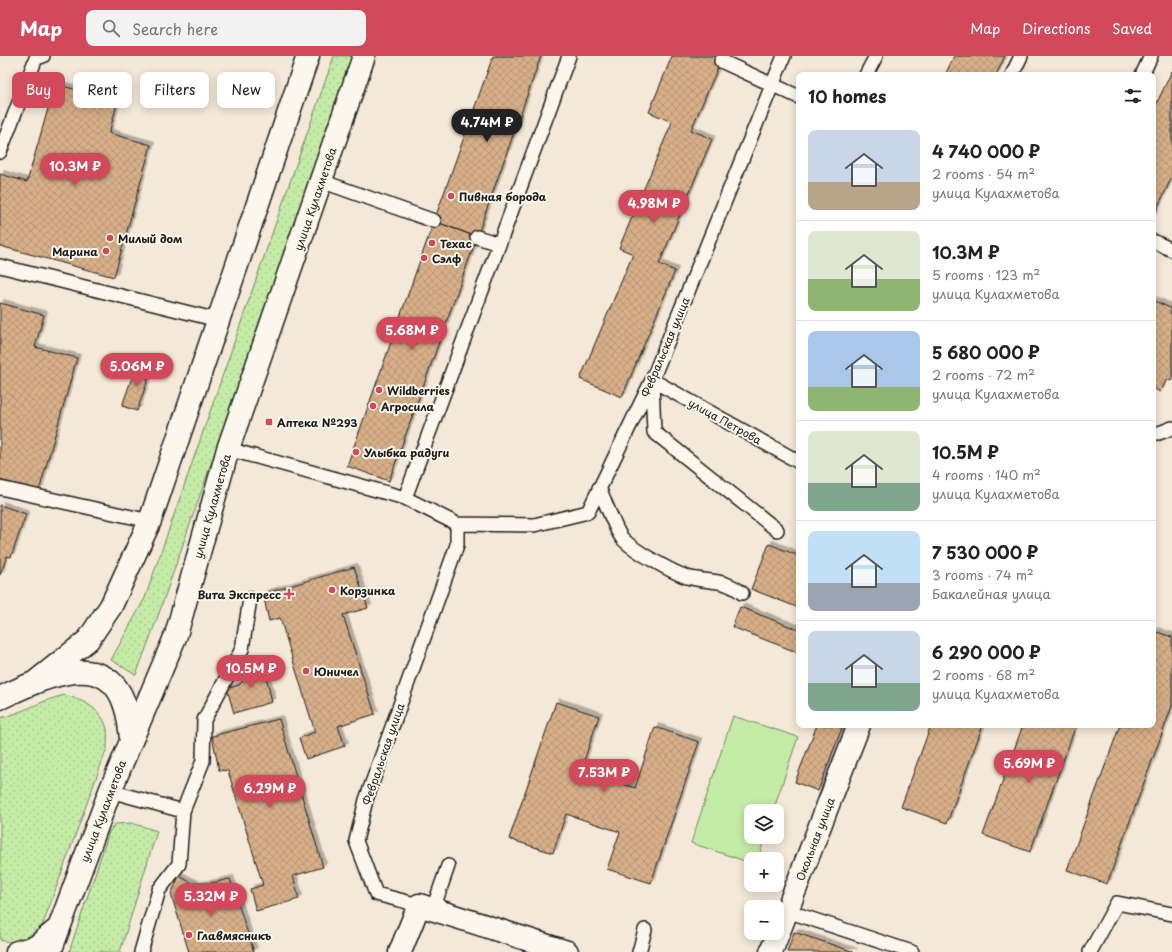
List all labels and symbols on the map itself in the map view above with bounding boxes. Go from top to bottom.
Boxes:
pin: 4.74M ₽ [450,109,524,143]
street label: улица Кулахметова [289,145,341,253]
pin: 10.3M ₽ [38,153,112,187]
place label: Пивная борода [459,188,547,205]
pin: 4.98M ₽ [617,190,691,224]
marker: Пивная борода [446,191,456,201]
place label: Милый дом [118,230,183,247]
marker: Милый дом [105,233,115,243]
place label: Техас [440,235,472,252]
marker: Техас [427,238,437,248]
place label: Марина [52,243,98,260]
marker: Марина [101,246,111,256]
place label: Сэлф [432,250,461,267]
marker: Сэлф [419,253,429,263]
street label: Февральская улица [636,294,694,400]
pin: 5.68M ₽ [375,317,449,351]
pin: 5.06M ₽ [100,353,174,387]
place label: Wildberries [387,382,450,399]
marker: Wildberries [374,385,384,395]
street label: улица Петрова [685,394,765,448]
place label: Агросила [380,398,435,415]
marker: Агросила [368,401,378,411]
place label: Аптека №293 [277,414,357,431]
marker: Аптека №293 [264,417,274,427]
place label: Улыбка радуги [363,444,450,461]
marker: Улыбка радуги [351,447,361,457]
street label: улица Кулахметова [189,452,235,560]
place label: Корзинка [340,582,396,599]
marker: Корзинка [327,585,337,595]
place label: Вита Экспресс [197,586,281,603]
marker: Вита Экспресс [284,589,294,599]
pin: 10.5M ₽ [214,655,288,689]
place label: Юничел [314,663,359,680]
marker: Юничел [301,666,311,676]
street label: Февральская улица [358,701,408,807]
pin: 5.69M ₽ [992,750,1066,784]
street label: улица Кулахметова [76,757,130,864]
pin: 7.53M ₽ [567,759,641,793]
pin: 6.29M ₽ [233,775,307,809]
street label: Окольная улица [791,795,839,883]
pin: 5.32M ₽ [174,883,248,917]
place label: Главмясникъ [197,927,271,944]
marker: Главмясникъ [184,930,194,940]

